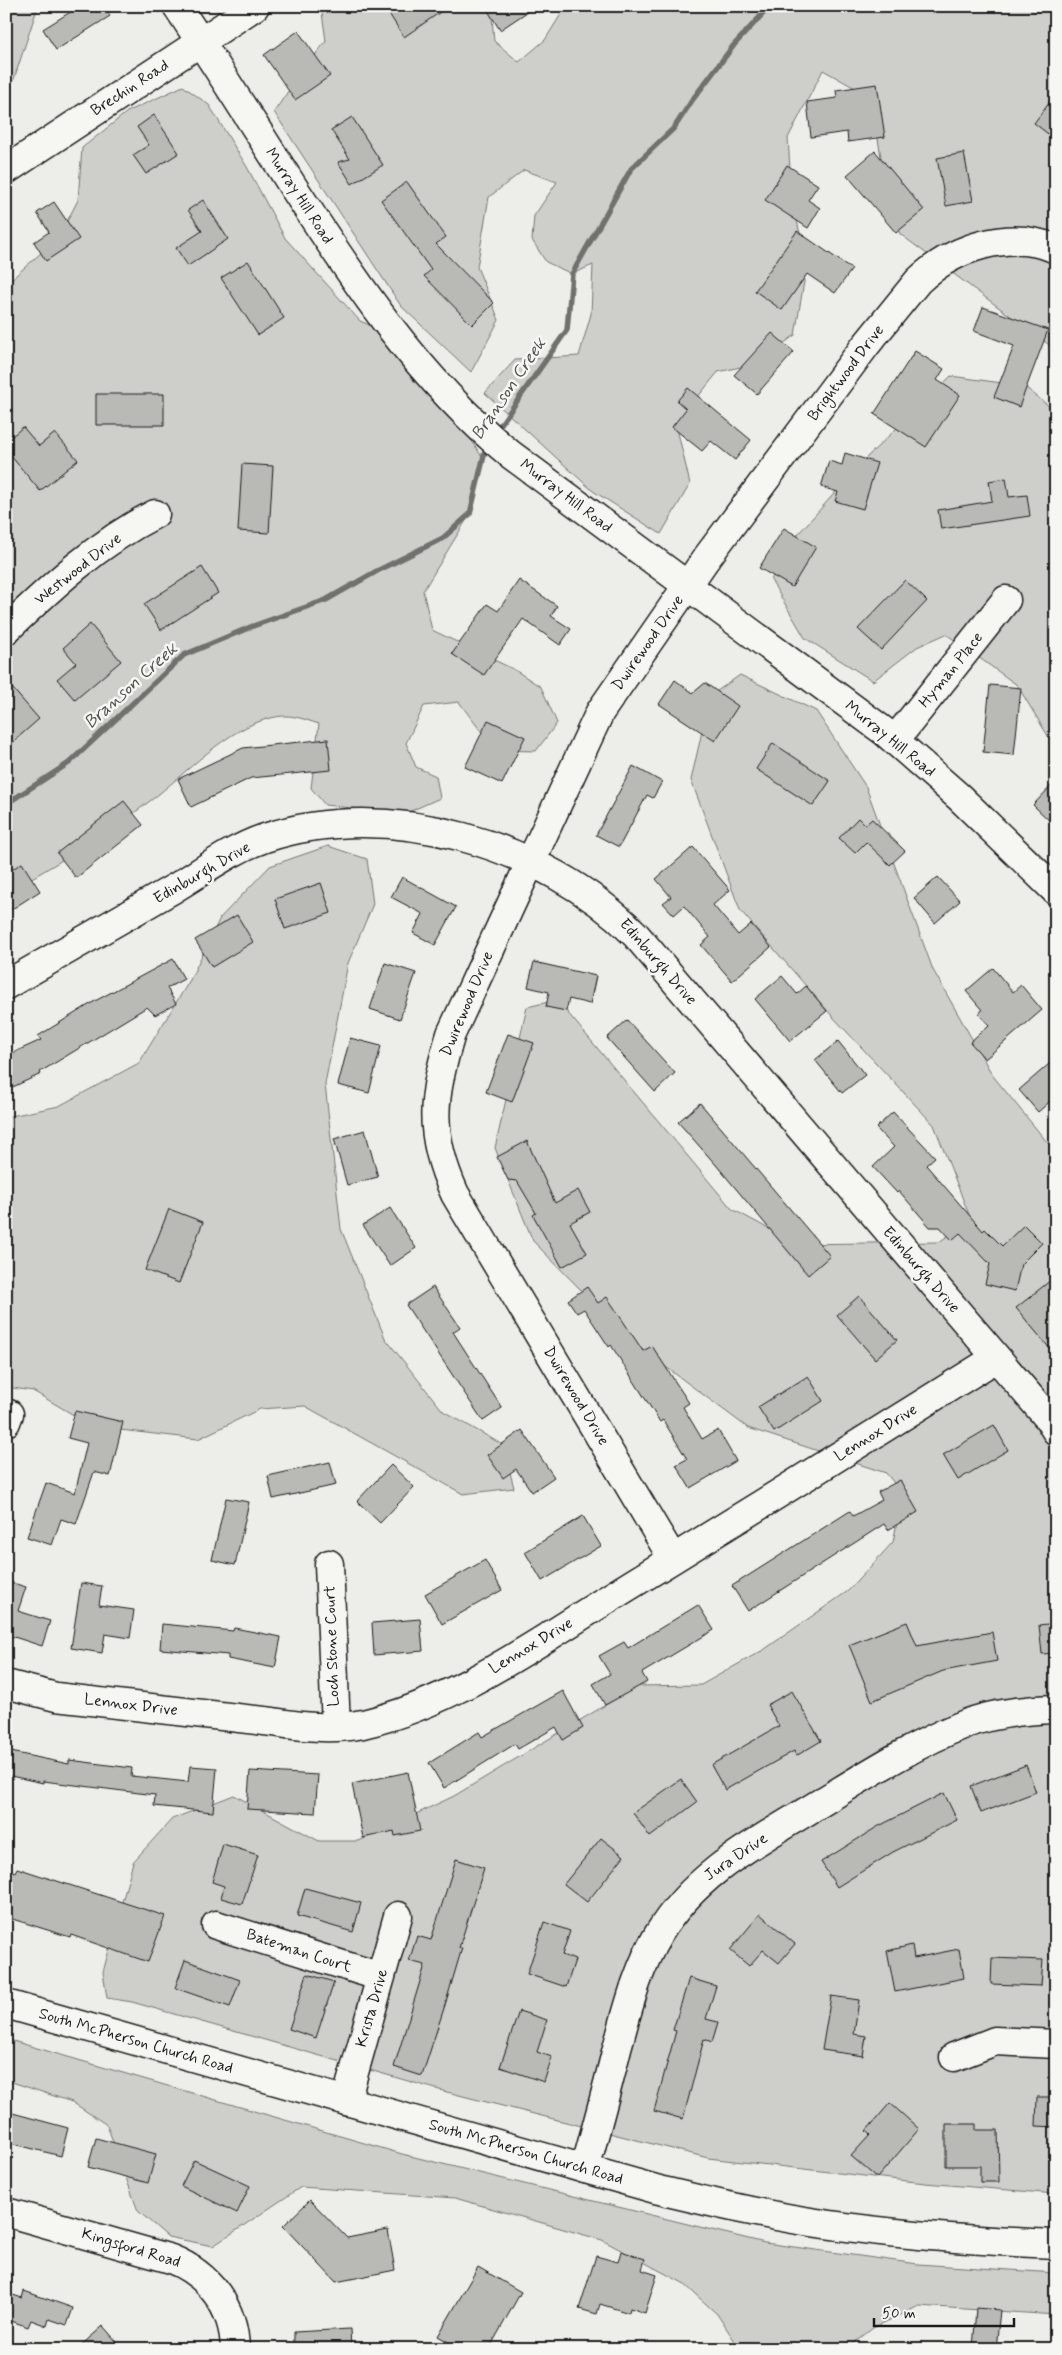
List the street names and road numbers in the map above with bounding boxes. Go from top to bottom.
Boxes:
street label: Brechin Road [87,55,173,121]
street label: Murray Hill Road [260,144,338,248]
street label: Brightwood Drive [803,321,890,426]
street label: Murray Hill Road [515,454,617,538]
street label: Westwood Drive [30,528,126,610]
street label: Dwirewood Drive [607,591,689,695]
street label: Hyman Place [914,628,988,712]
street label: Murray Hill Road [840,696,940,782]
street label: Edinburgh Drive [150,837,255,910]
street label: Edinburgh Drive [614,914,701,1010]
street label: Dwirewood Drive [435,948,499,1060]
street label: Edinburgh Drive [877,1222,964,1318]
street label: Dwirewood Drive [538,1342,614,1450]
street label: Lennox Drive [831,1399,921,1467]
street label: Loch Stone Court [319,1585,345,1707]
street label: Lennox Drive [485,1613,577,1679]
street label: Lennox Drive [83,1689,179,1721]
street label: Jura Drive [700,1828,772,1886]
street label: Bateman Court [244,1924,355,1978]
street label: Krista Drive [351,1966,393,2050]
street label: South McPherson Church Road [36,2003,236,2079]
street label: South McPherson Church Road [426,2114,626,2190]
street label: Kingsford Road [78,2223,183,2275]

